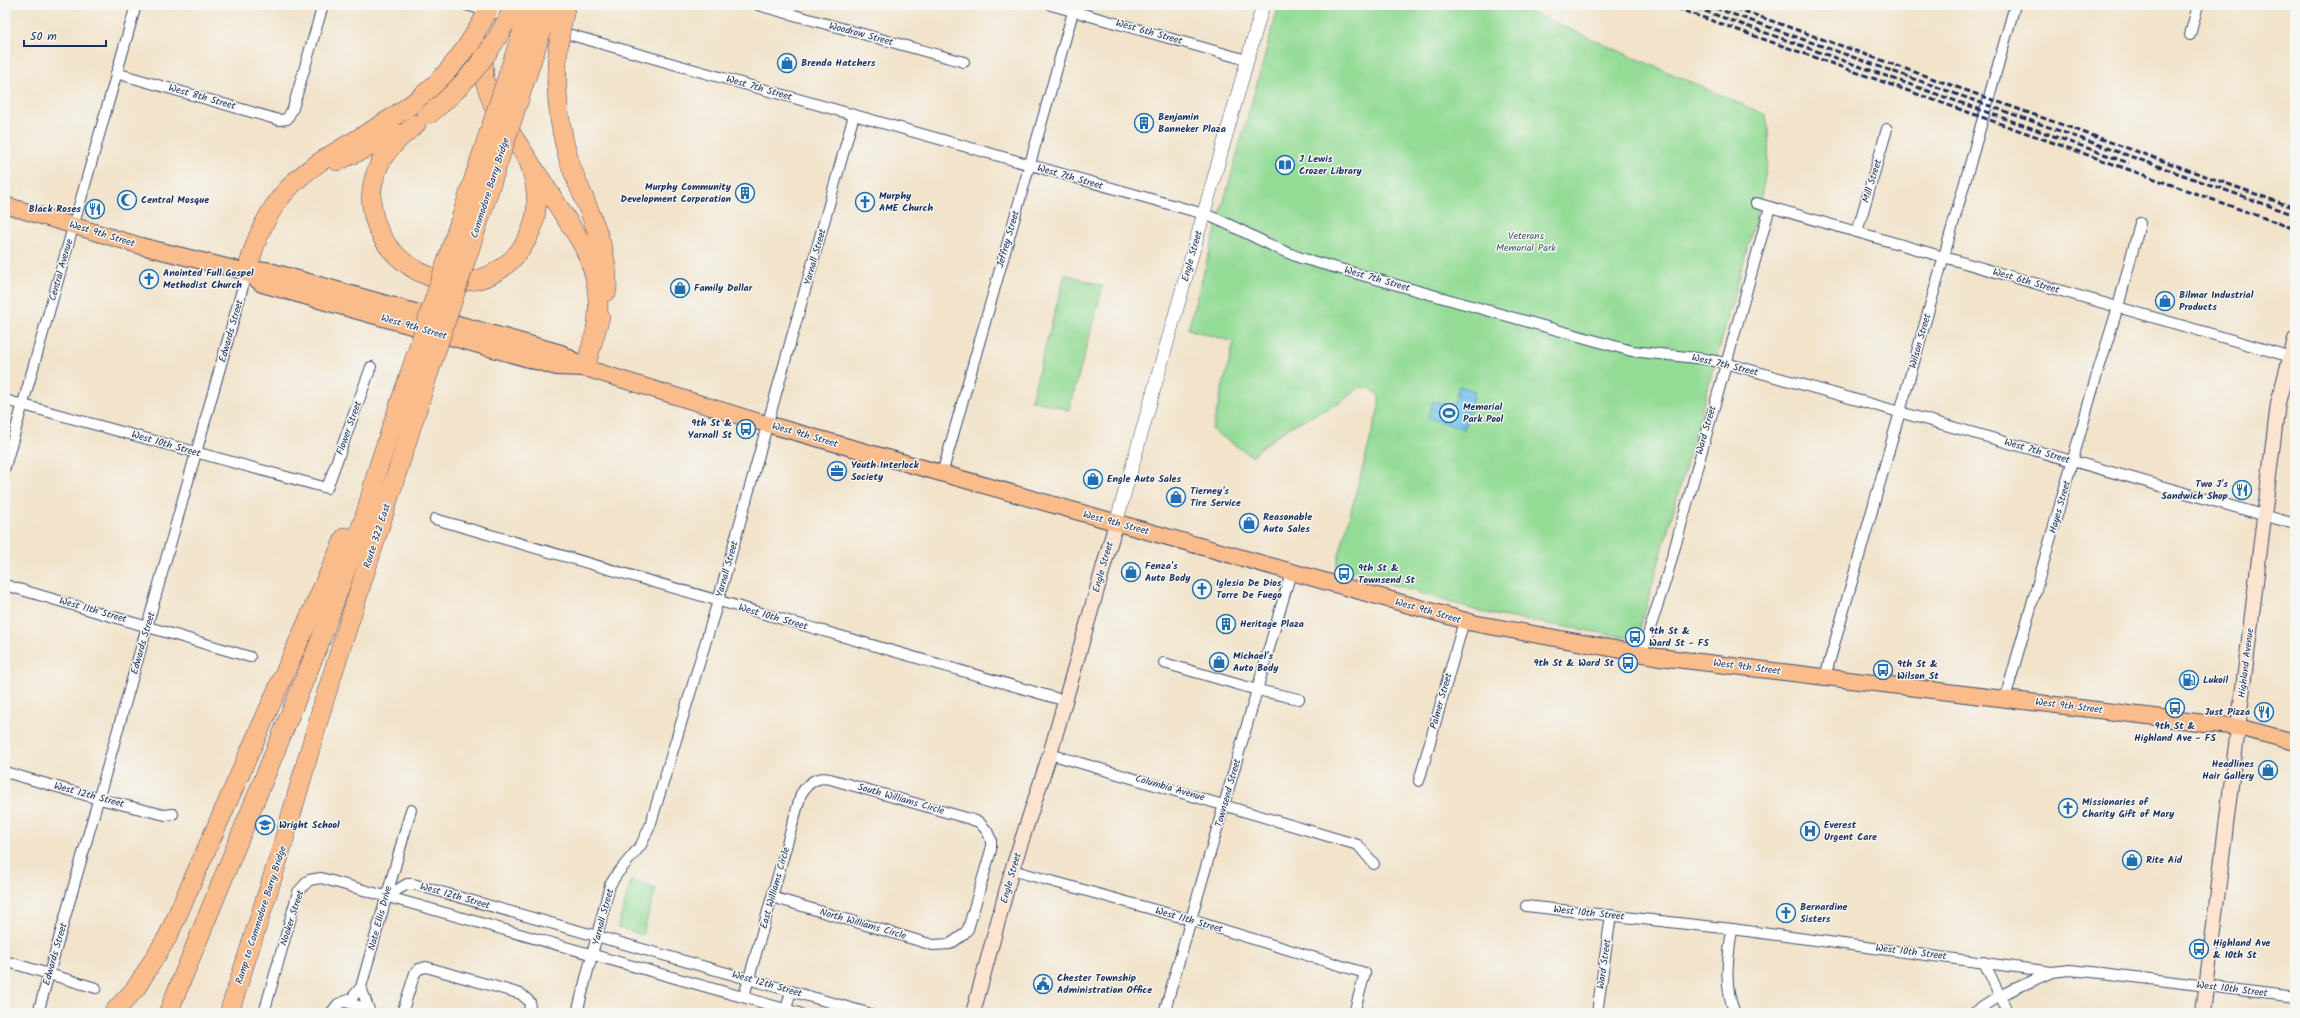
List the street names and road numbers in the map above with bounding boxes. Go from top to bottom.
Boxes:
street label: West 6th Street [1114,15,1184,49]
street label: Woodrow Street [827,18,895,50]
street label: West 7th Street [724,71,794,105]
street label: West 8th Street [167,80,238,114]
street label: Commodore Barry Bridge [466,135,514,240]
street label: Mill Street [1858,157,1886,205]
street label: West 7th Street [1035,160,1105,194]
street label: Jeffrey Street [992,209,1024,269]
street label: West 9th Street [67,216,137,252]
street label: Yarnall Street [799,227,831,287]
street label: Engle Street [1177,229,1207,283]
street label: Central Avenue [45,237,78,303]
street label: West 7th Street [1342,262,1412,296]
street label: West 6th Street [1991,264,2061,298]
street label: Edwards Street [214,298,248,364]
street label: West 9th Street [379,310,449,344]
street label: Wilson Street [1905,312,1935,370]
street label: West 7th Street [1690,350,1760,380]
street label: Flower Street [332,399,366,457]
street label: Ward Street [1691,404,1721,456]
street label: West 9th Street [770,418,840,452]
street label: West 10th Street [130,426,203,462]
street label: West 7th Street [2002,434,2072,468]
street label: Hayes Street [2045,479,2075,535]
street label: Route 322 East [359,501,395,571]
street label: West 9th Street [1081,506,1151,540]
street label: Yarnall Street [711,539,743,599]
street label: Engle Street [1088,540,1118,594]
street label: West 11th Street [57,593,129,627]
street label: West 9th Street [1393,594,1463,628]
street label: West 10th Street [737,599,810,635]
street label: Edwards Street [126,610,160,676]
street label: Highland Avenue [2234,627,2258,699]
street label: West 9th Street [1712,655,1782,679]
street label: Palmer Street [1425,671,1457,731]
street label: West 9th Street [2034,694,2104,718]
street label: Townsend Street [1211,757,1245,829]
street label: Columbia Avenue [1133,770,1207,806]
street label: West 12th Street [52,778,126,812]
street label: South Williams Circle [856,779,947,819]
street label: Ramp to Commodore Barry Bridge [231,843,291,986]
street label: East Williams Circle [756,845,794,931]
street label: Engle Street [996,851,1026,905]
street label: West 12th Street [418,878,492,914]
street label: Nate Ellis Drive [364,884,396,952]
street label: Yarnall Street [588,887,618,947]
street label: Nooker Street [275,888,309,948]
street label: West 10th Street [1553,901,1625,925]
street label: West 11th Street [1153,903,1225,937]
street label: North Williams Circle [818,904,909,944]
street label: Edwards Street [38,921,72,987]
street label: Ward Street [1593,938,1615,990]
street label: West 10th Street [1875,940,1947,964]
street label: West 12th Street [730,966,804,1002]
street label: West 10th Street [2196,977,2268,1001]

